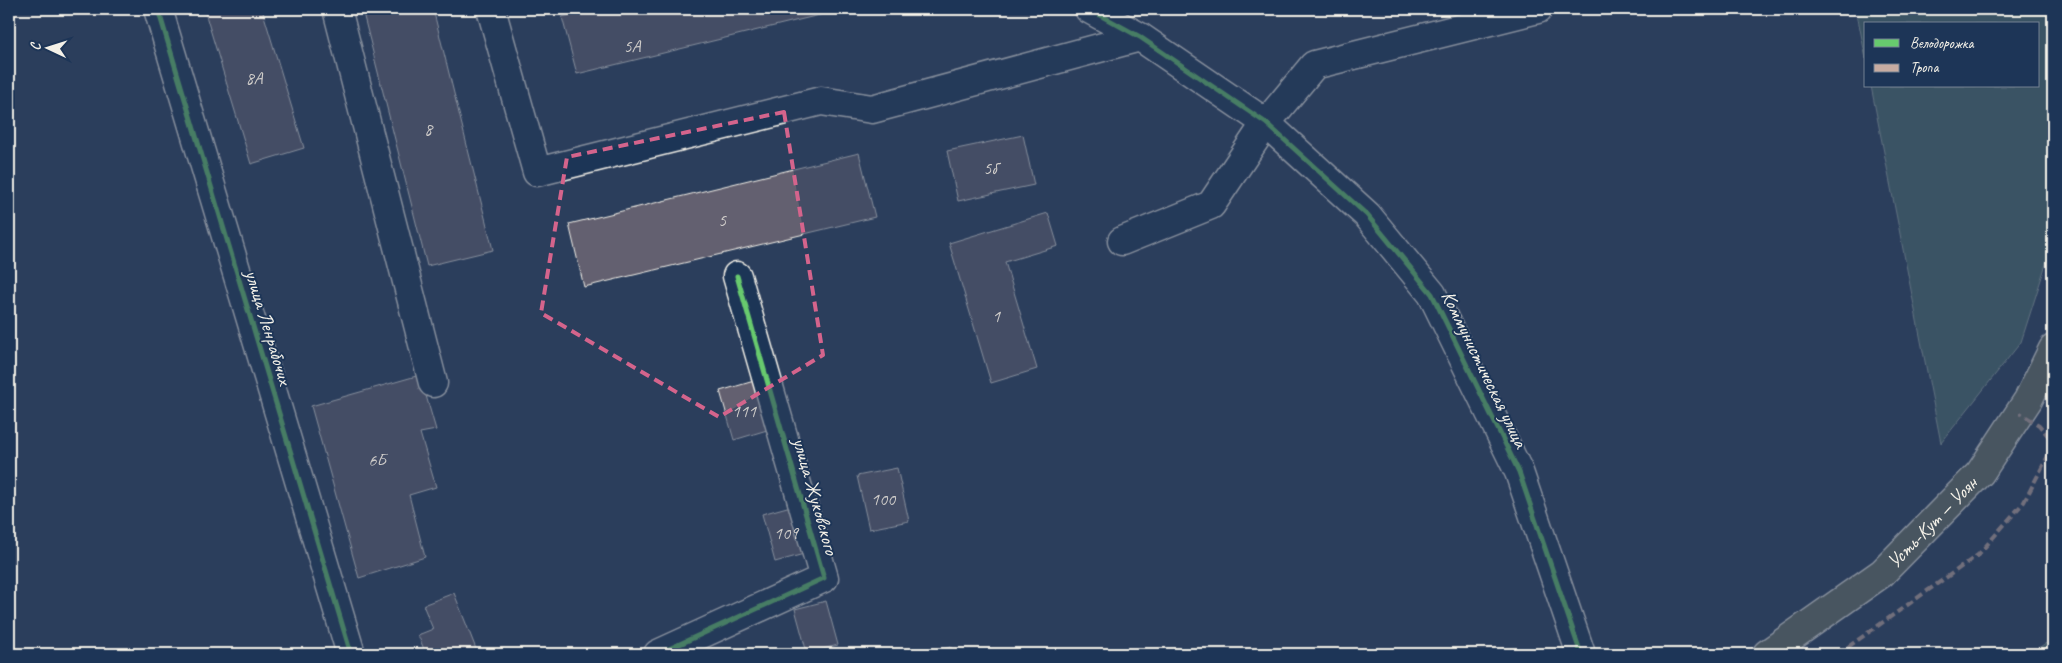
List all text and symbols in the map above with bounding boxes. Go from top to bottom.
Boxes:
north arrow [22,22,72,72]
legend [1864,22,2040,88]
text: Велодорожка [1910,34,1974,53]
house number: 5А [623,35,642,57]
text: С [27,41,44,51]
text: Тропа [1910,58,1939,77]
house number: 8А [245,67,264,89]
house number: 8 [424,118,434,140]
house number: 5б [983,157,1001,179]
house number: 5 [718,209,727,231]
street label: улица Ленрабочих [239,266,298,390]
street label: Коммунистическая улица [1436,286,1534,453]
house number: 1 [992,305,1001,327]
house number: 111 [732,400,757,422]
street label: улица Жуковского [787,434,844,558]
house number: 6Б [368,449,388,471]
street label: Усть-Кут — Уоян [1882,470,1984,574]
house number: 100 [871,488,897,510]
house number: 109 [774,522,800,544]

